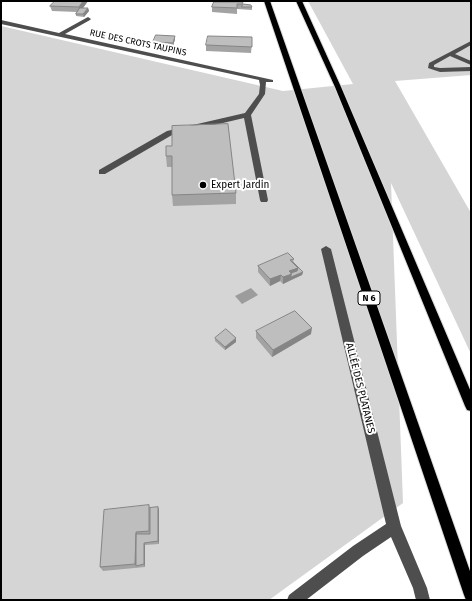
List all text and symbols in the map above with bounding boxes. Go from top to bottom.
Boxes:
street label: RUE DES CROTS TAUPINS [89,27,187,59]
place label: Expert Jardin [211,179,269,191]
marker: Expert Jardin [198,180,208,190]
road number: N 6 [358,291,380,305]
street label: ALLÉE DES PLATANES [343,342,377,434]

